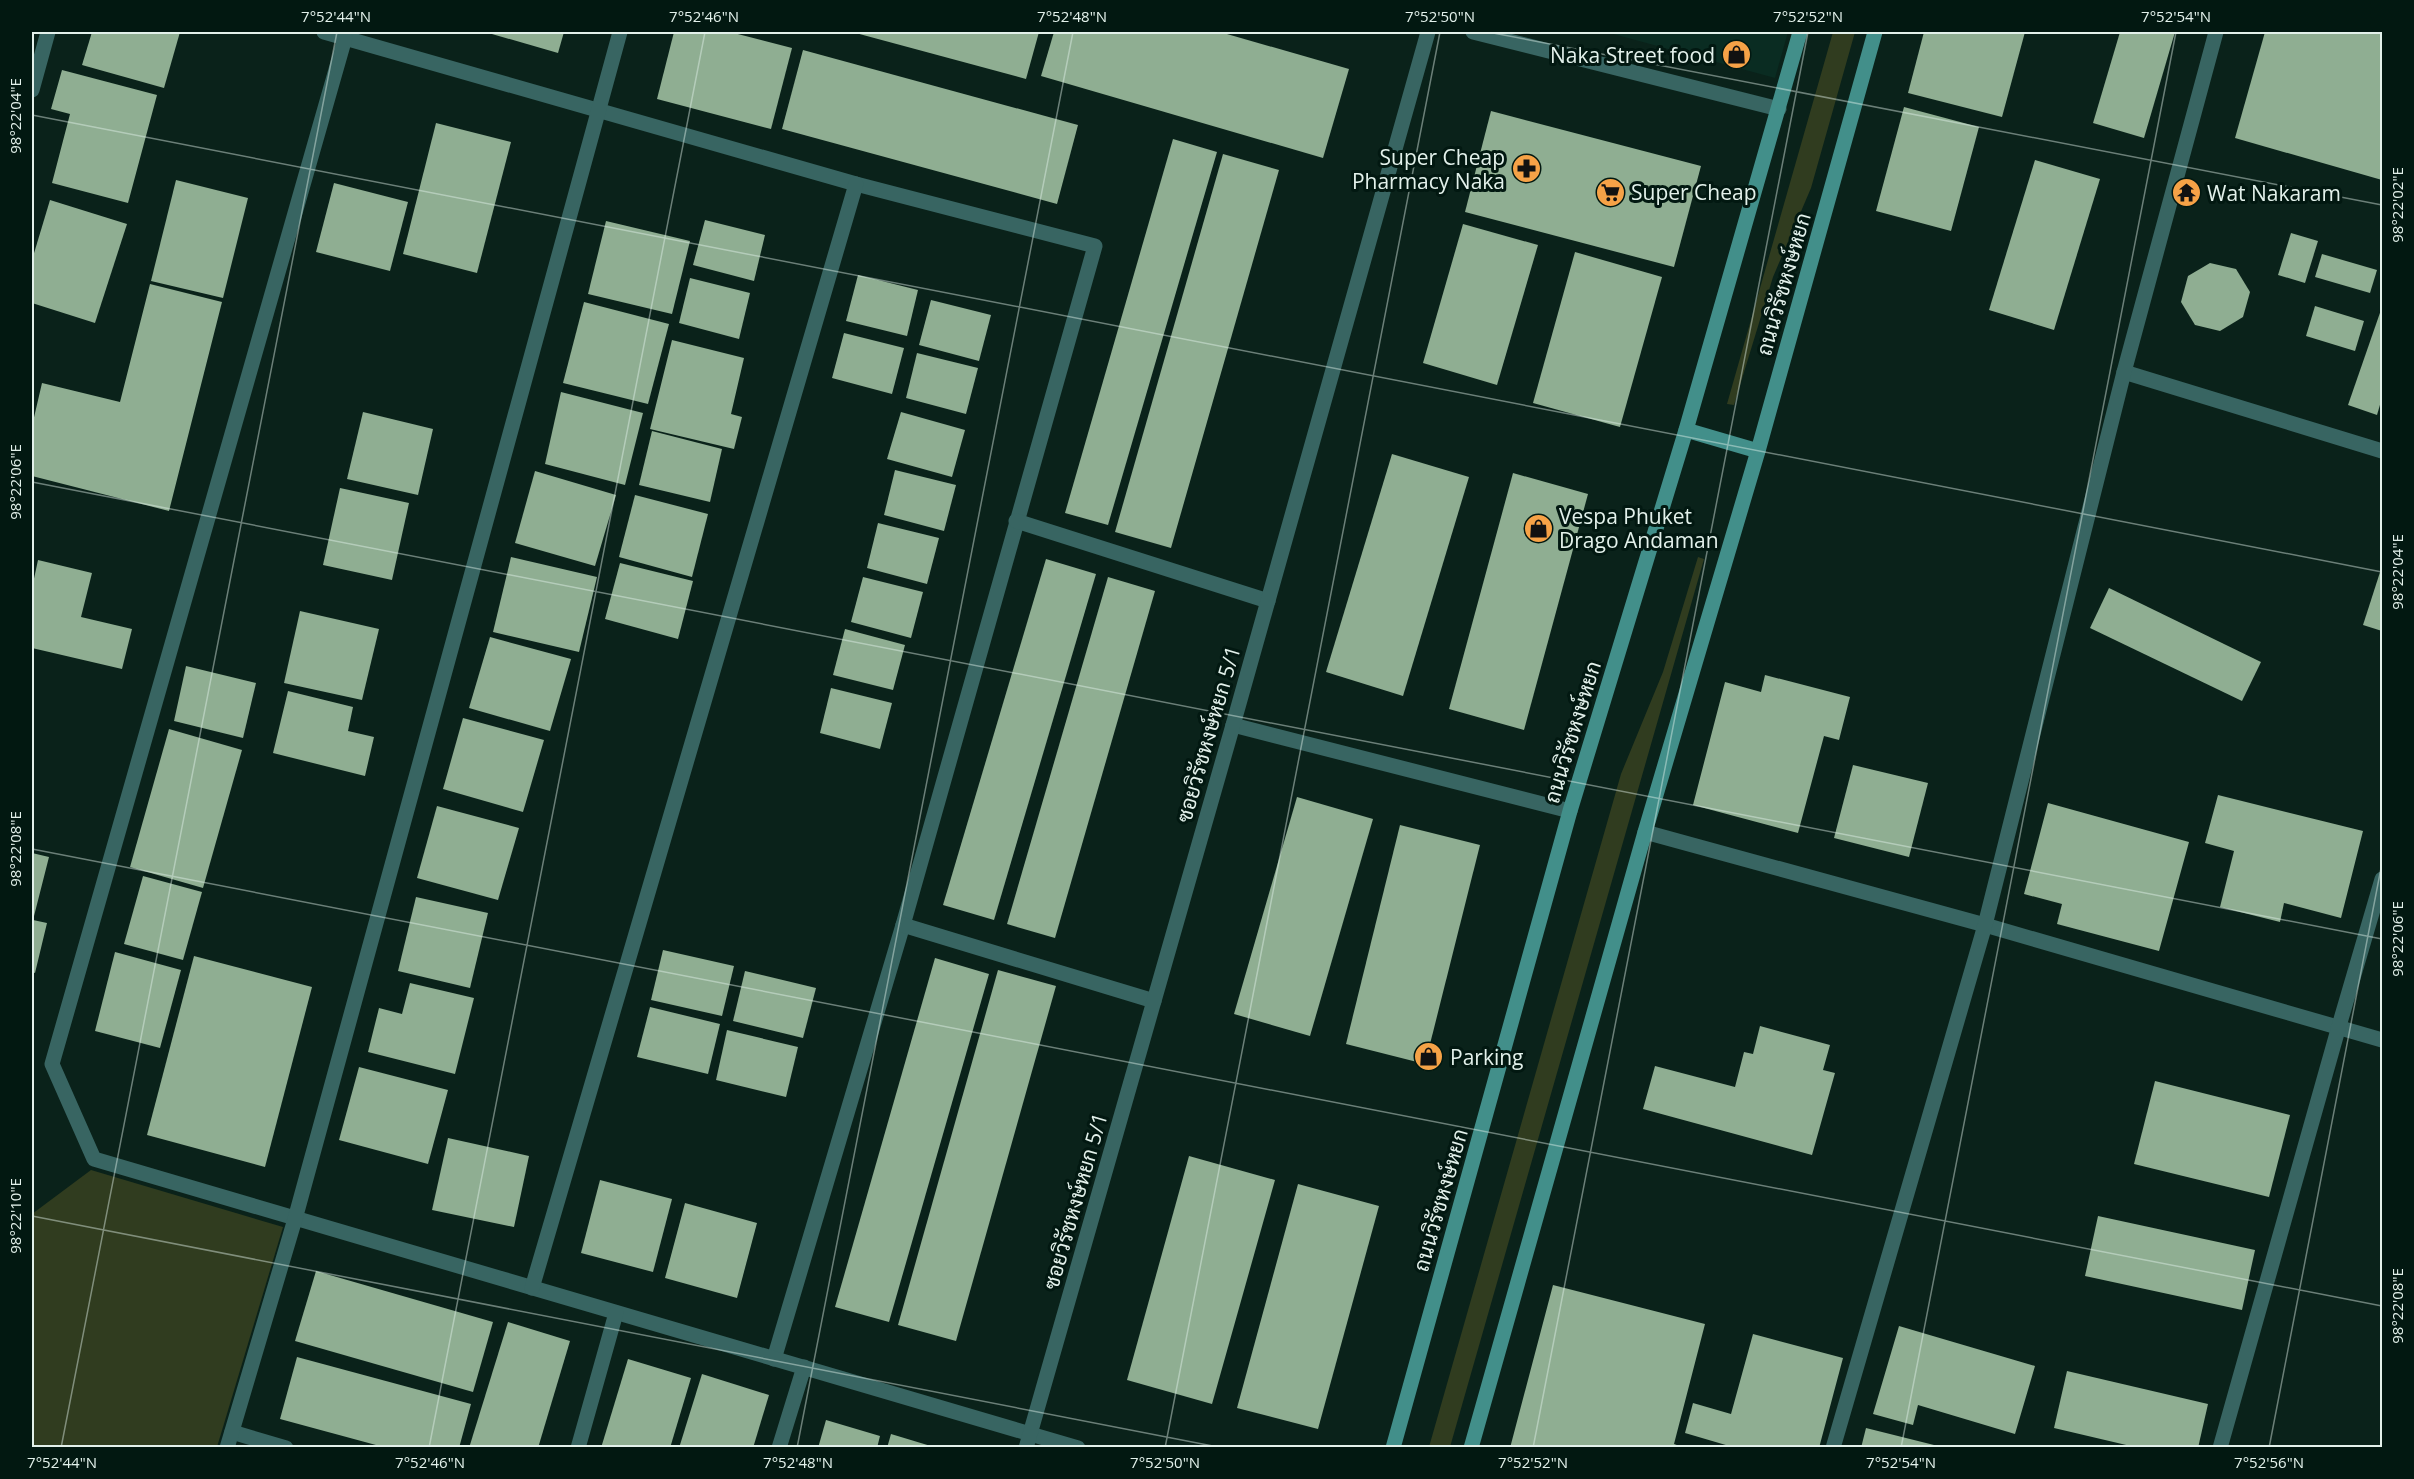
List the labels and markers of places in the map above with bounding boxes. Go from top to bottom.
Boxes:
shop icon: Naka Street food [1720,39,1752,71]
place label: Naka Street food [1550,41,1715,69]
place label: Super Cheap Pharmacy Naka [1352,143,1505,195]
pharmacy icon: Super Cheap Pharmacy Naka [1510,153,1542,185]
supermarket icon: Super Cheap [1594,176,1626,208]
temple icon: Wat Nakaram [2170,177,2202,209]
place label: Super Cheap [1631,178,1757,206]
place label: Wat Nakaram [2207,179,2341,207]
place label: Vespa Phuket Drago Andaman [1559,502,1719,554]
shop icon: Vespa Phuket Drago Andaman [1522,512,1554,544]
shop icon: Parking [1413,1041,1445,1073]
place label: Parking [1450,1043,1524,1071]

